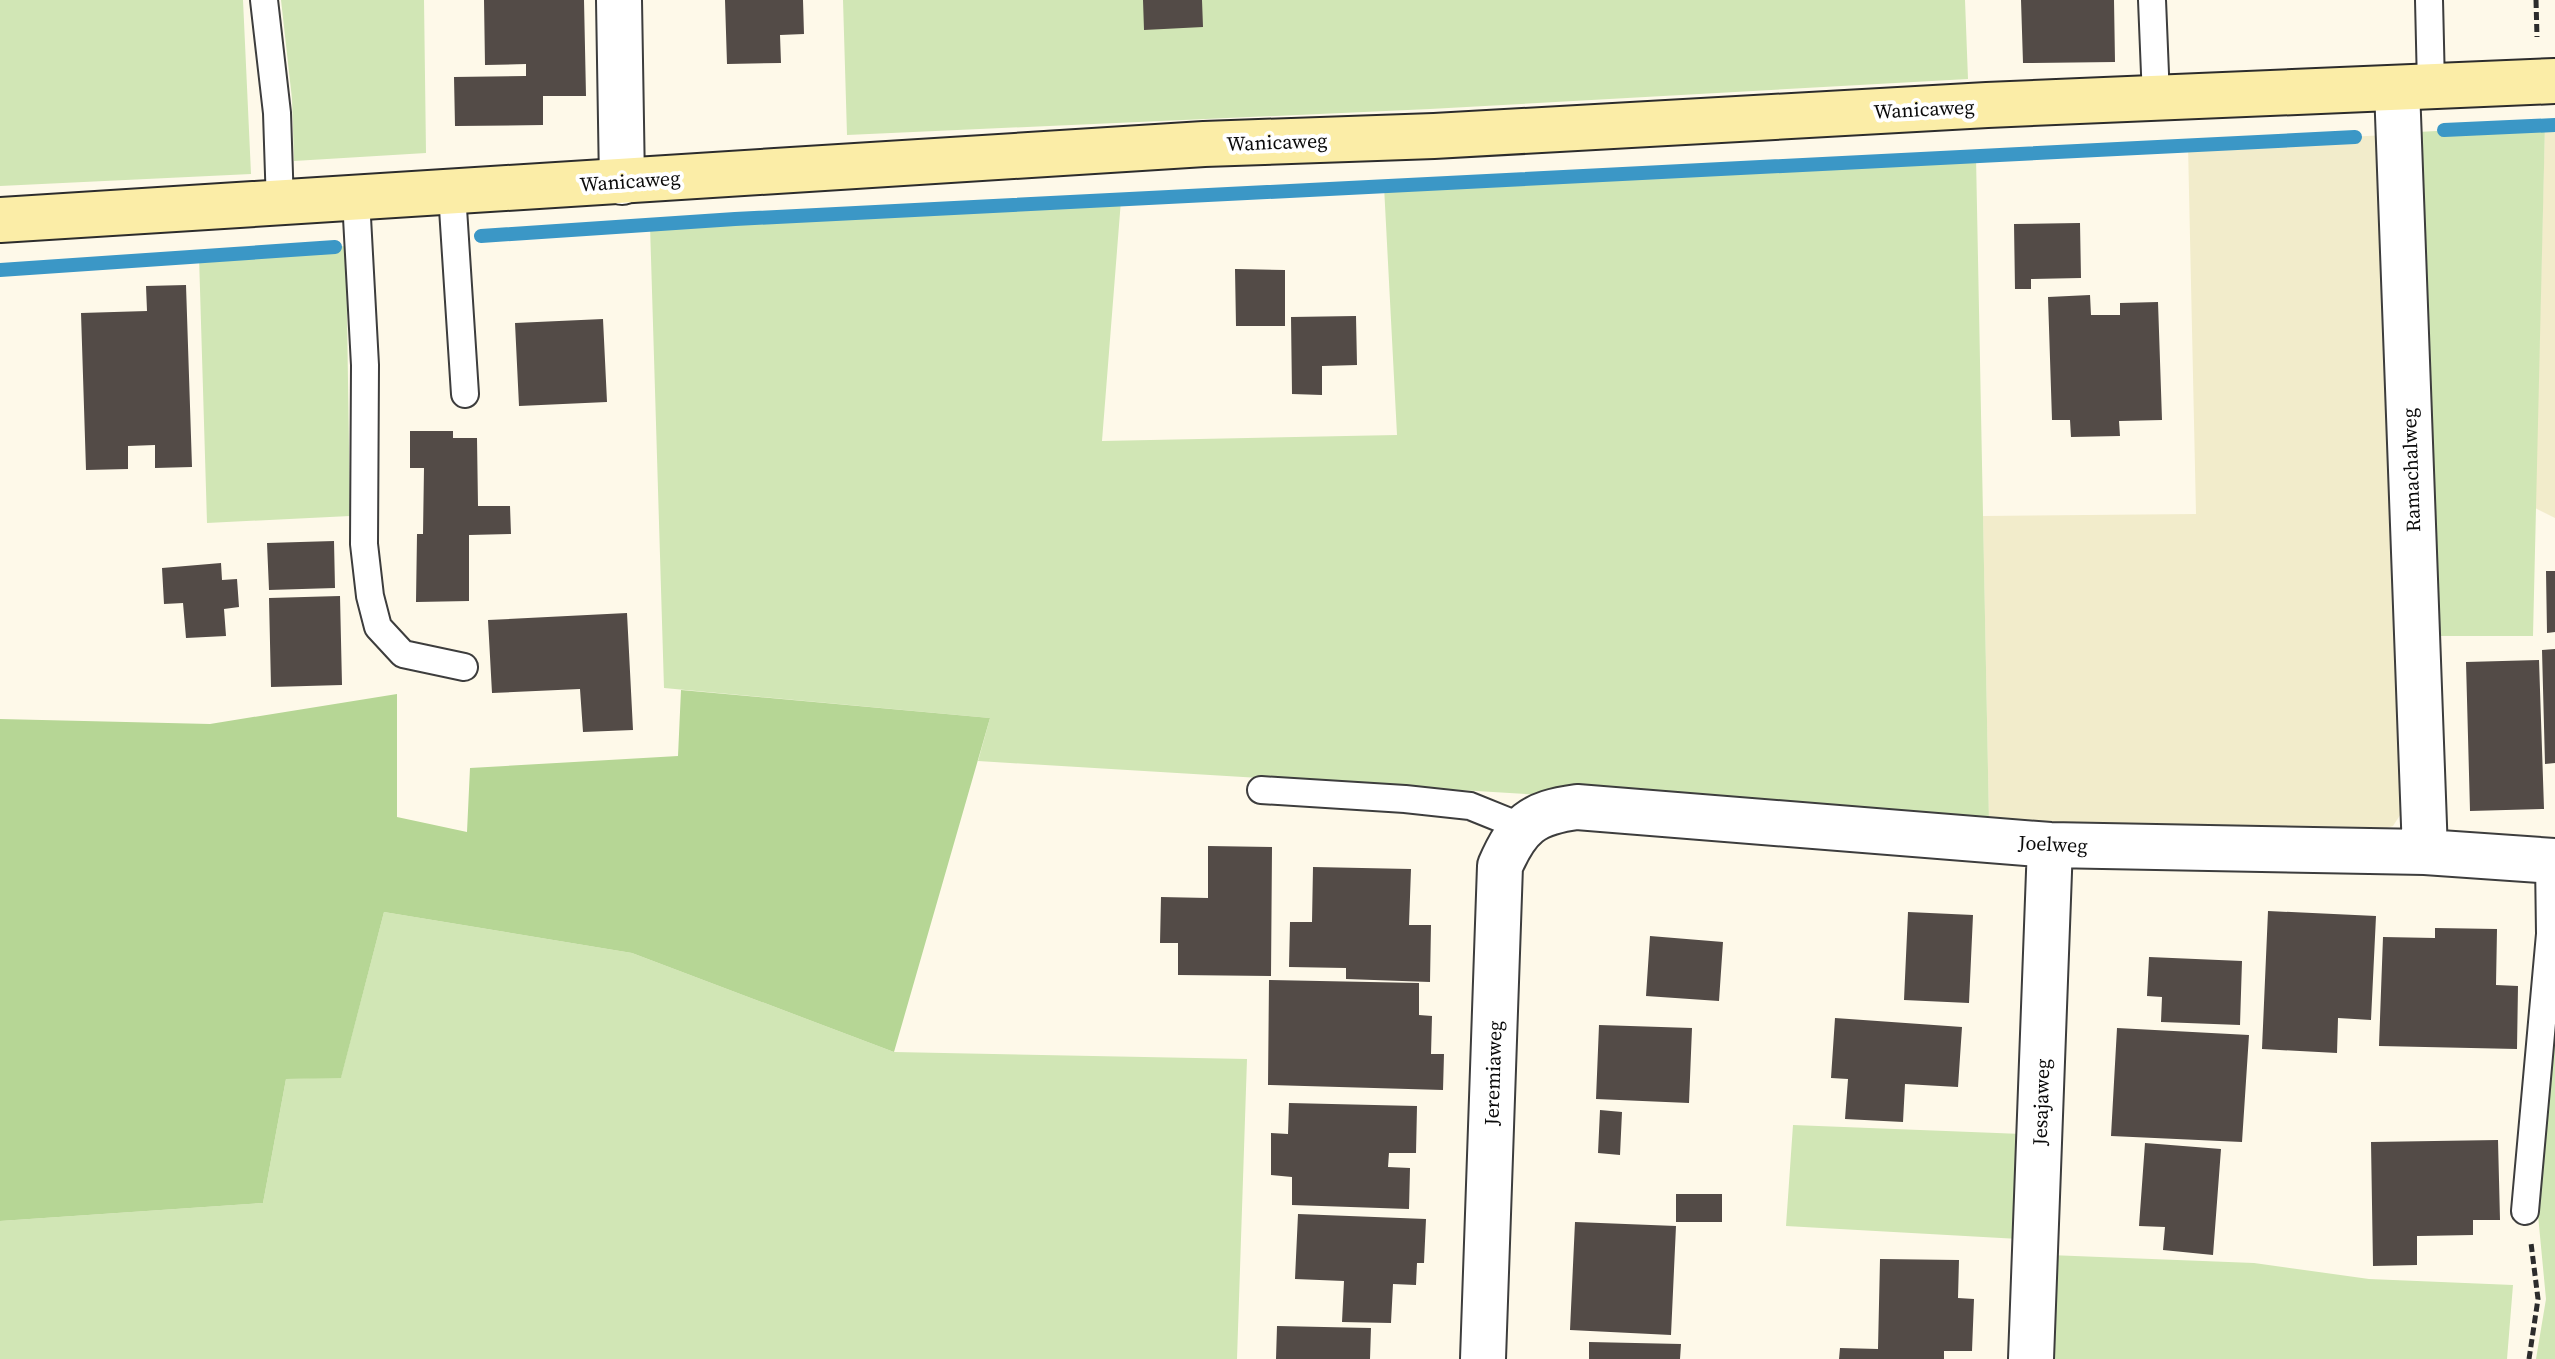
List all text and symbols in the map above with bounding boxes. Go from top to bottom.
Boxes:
street label: Wanicaweg [1873,92,1975,126]
street label: Wanicaweg [1226,126,1328,158]
street label: Wanicaweg [579,164,681,198]
street label: Ramachalweg [2395,407,2427,533]
street label: Joelweg [2017,828,2088,860]
street label: Jeremiaweg [1477,1020,1509,1127]
street label: Jesajaweg [2025,1058,2057,1147]

